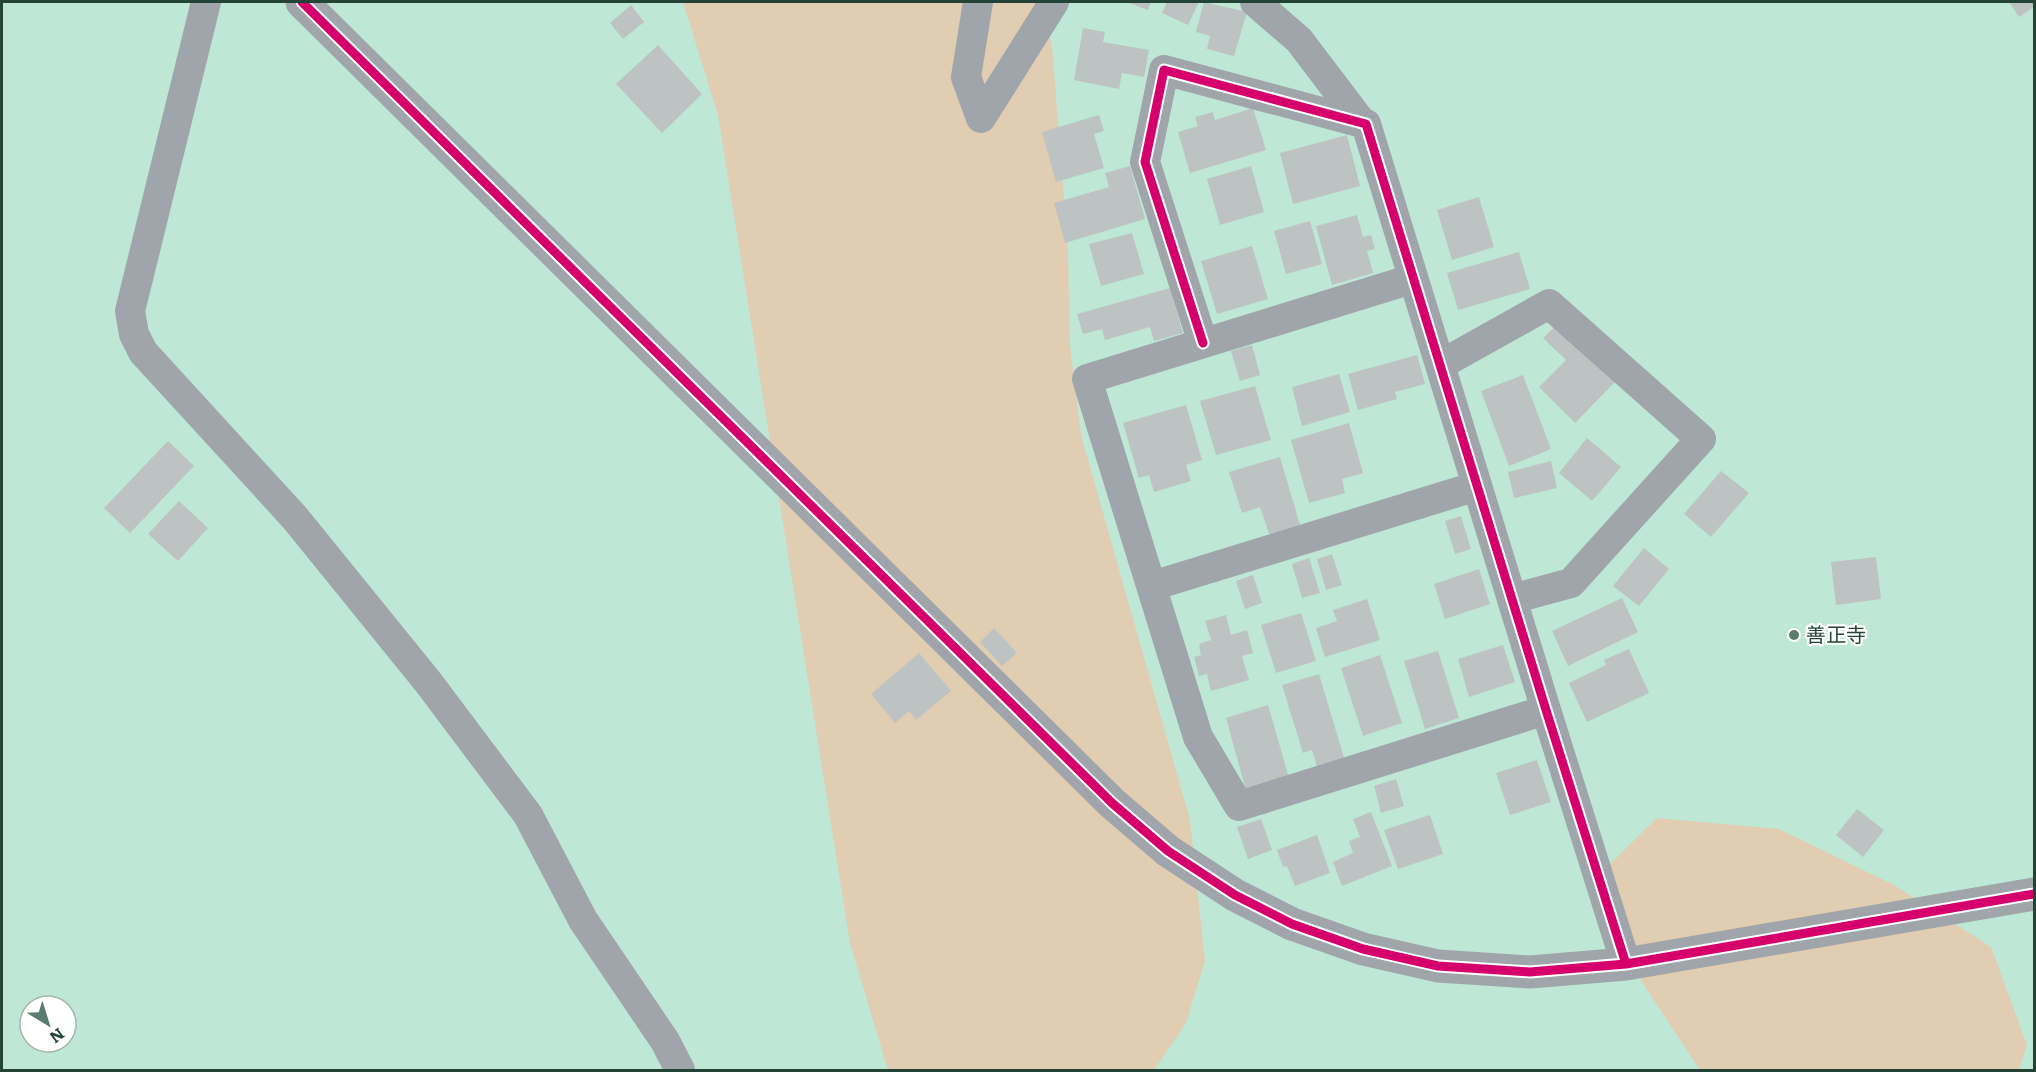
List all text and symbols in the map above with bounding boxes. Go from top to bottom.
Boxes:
place label: 善正寺 [1806,618,1866,648]
marker: 善正寺 [1787,628,1801,642]
north arrow [18,994,78,1054]
text: N [45,1023,71,1050]

